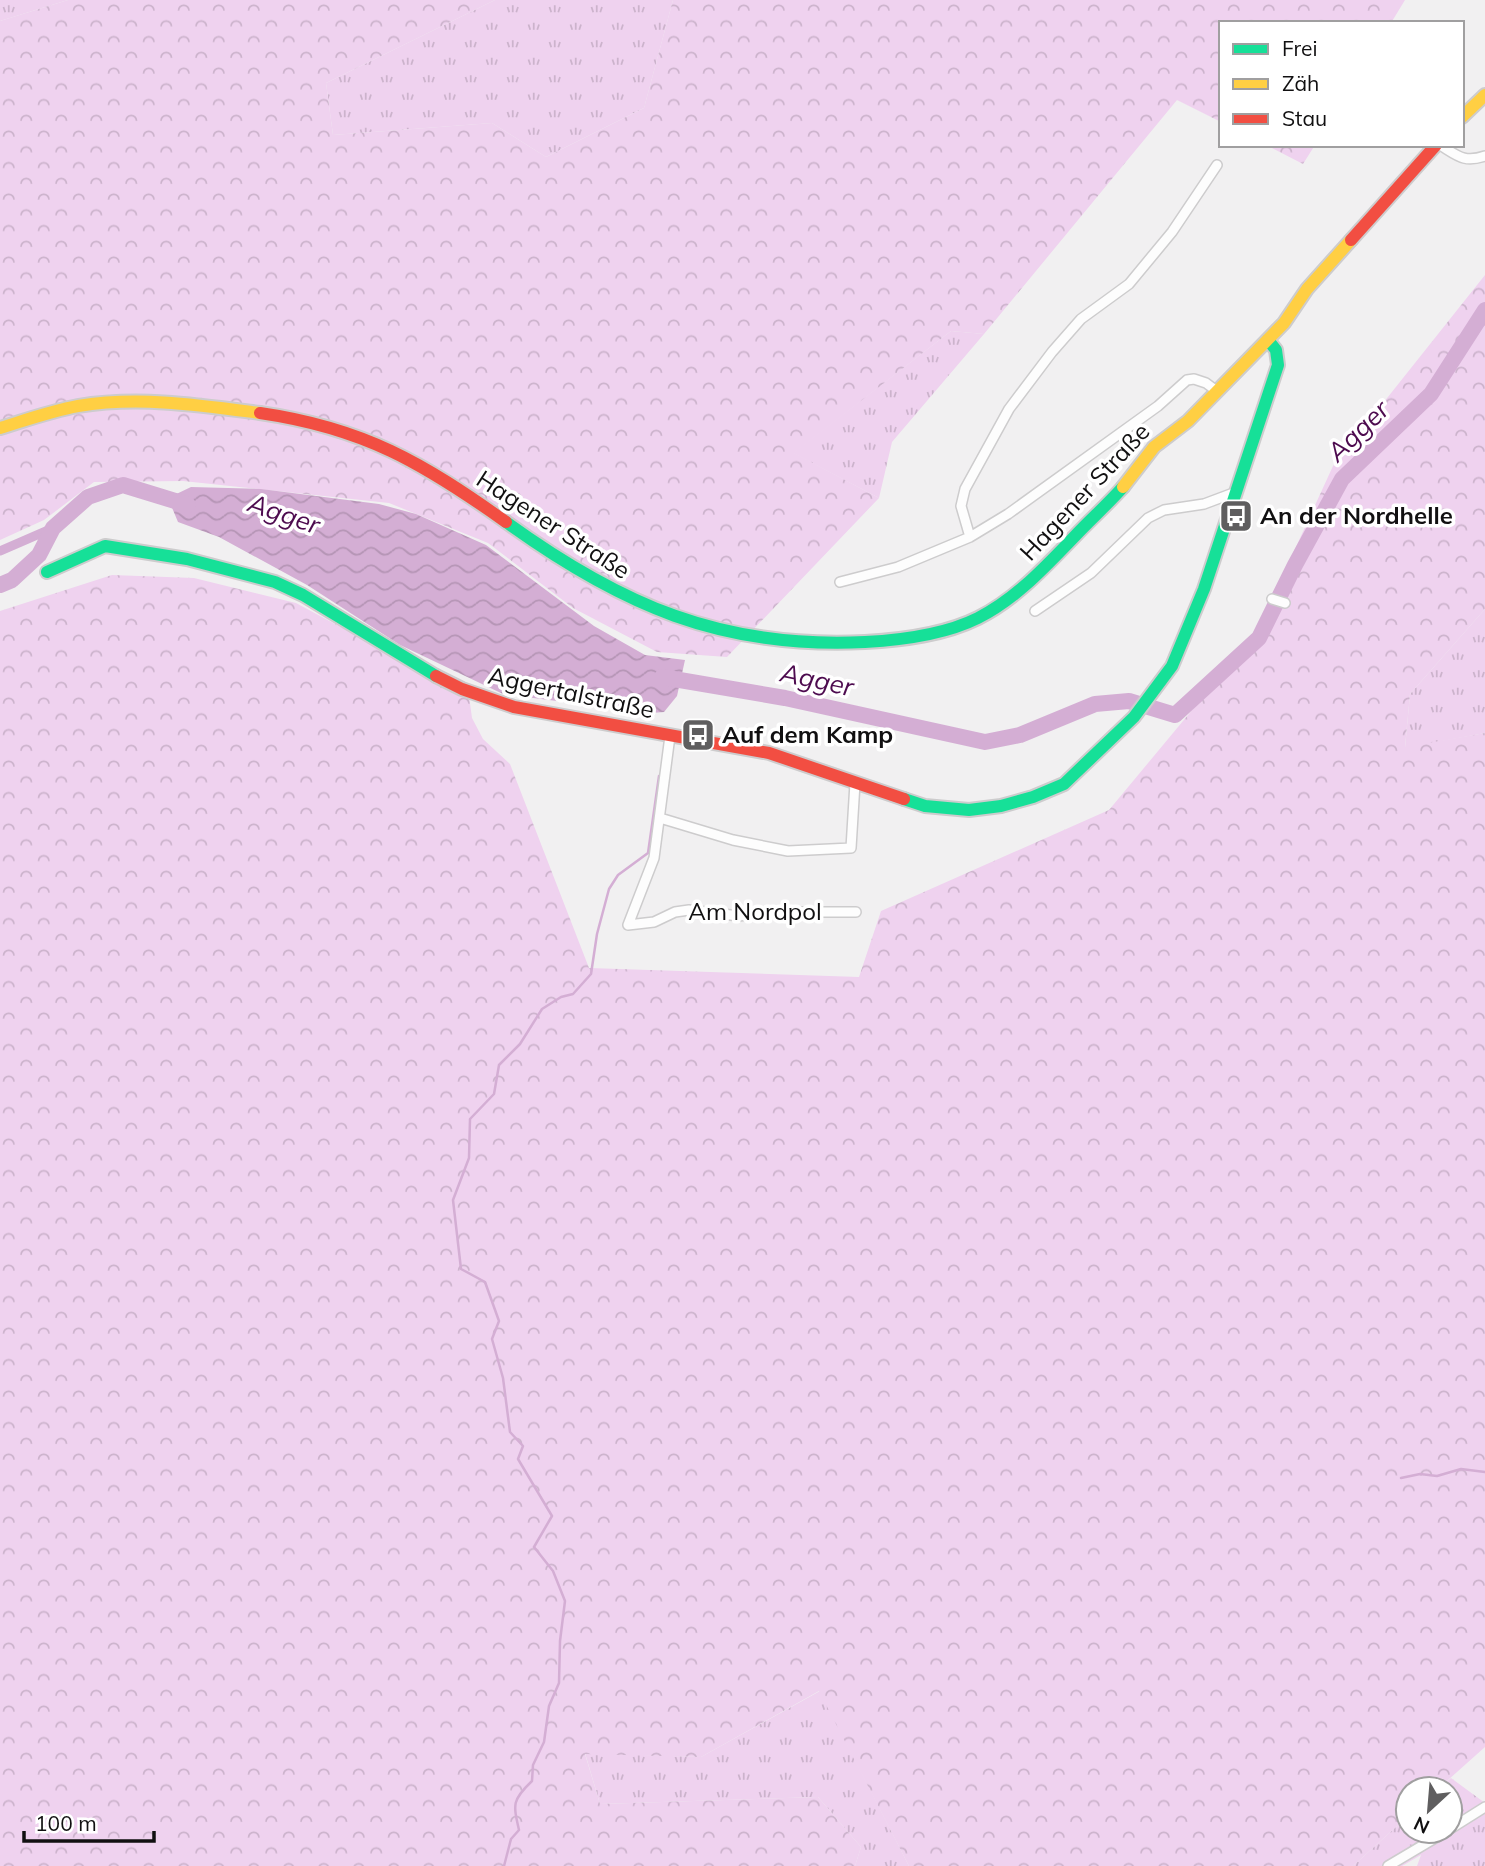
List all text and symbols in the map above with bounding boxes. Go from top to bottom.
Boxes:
legend [1219,21,1464,147]
text: Frei [1282,35,1318,61]
text: Zäh [1282,70,1319,96]
text: Stau [1282,105,1327,131]
water label: Agger [1319,392,1397,469]
street label: Hagener Straße [1013,416,1156,566]
street label: Hagener Straße [471,463,636,585]
water label: Agger [243,486,326,542]
bus stop icon: An der Nordhelle [1217,497,1255,535]
place label: An der Nordhelle [1260,500,1453,530]
water label: Agger [777,655,858,704]
street label: Aggertalstraße [486,660,657,724]
bus stop icon: Auf dem Kamp [679,716,717,754]
place label: Auf dem Kamp [722,719,893,749]
street label: Am Nordpol [688,896,822,926]
north arrow [1394,1775,1464,1845]
scale bar [24,1800,154,1844]
text: 100 m [35,1810,97,1836]
text: N [1410,1811,1433,1839]

